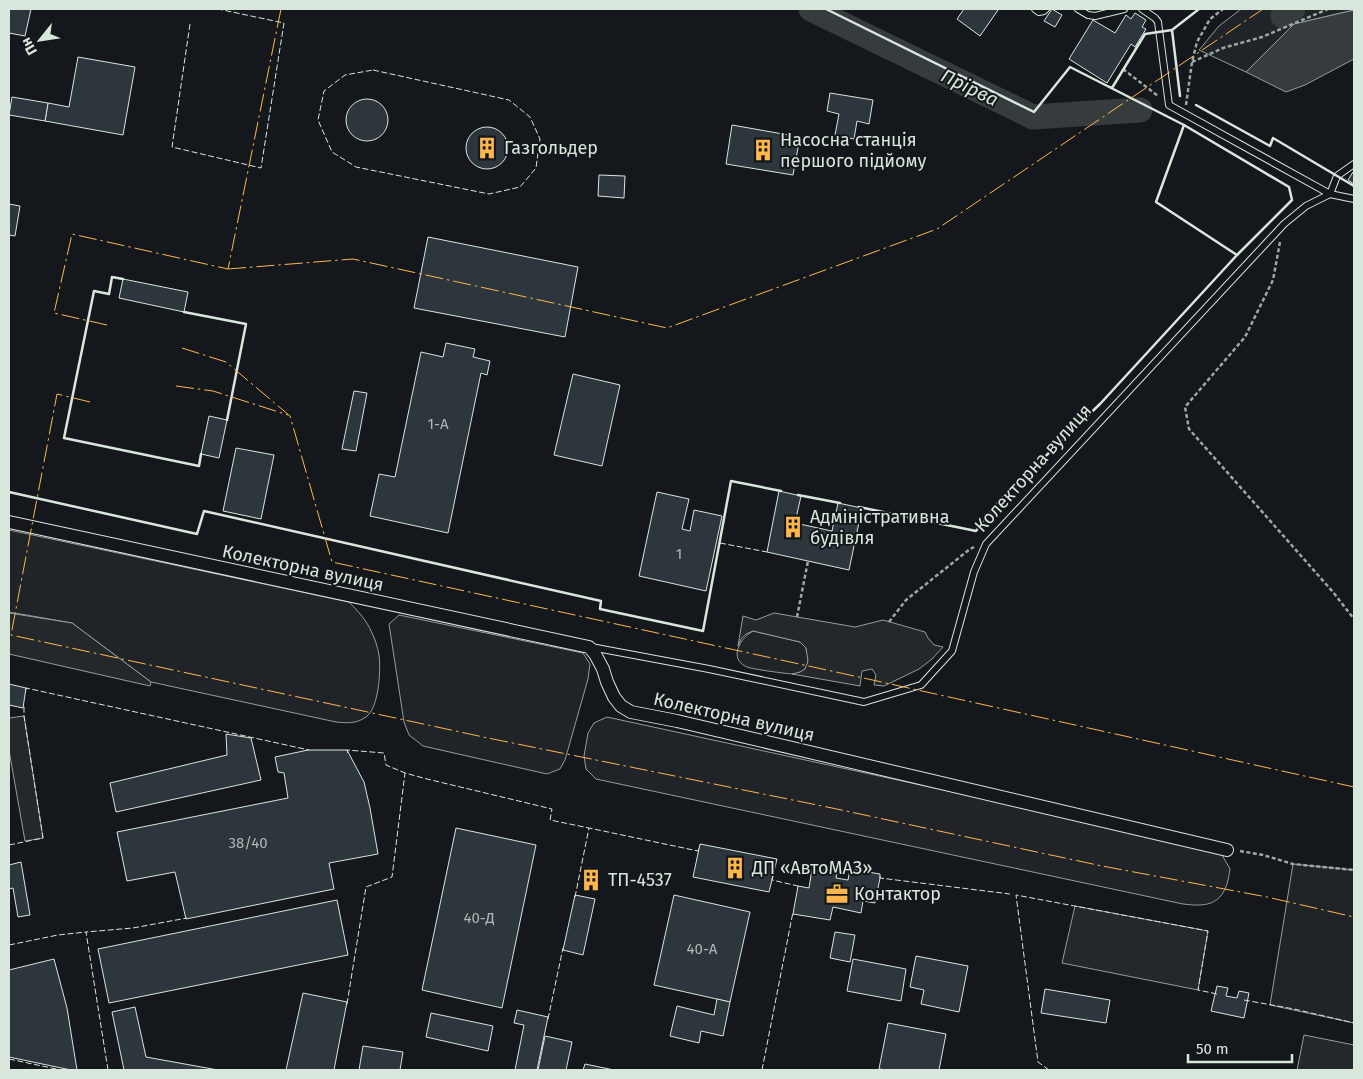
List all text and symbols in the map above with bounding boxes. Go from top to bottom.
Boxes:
north arrow [15,15,65,65]
text: Пн [17,34,41,58]
water label: Прірва [937,64,1002,111]
place label: Насосна станція першого підйому [780,129,927,172]
building icon: Газгольдер [474,135,500,161]
place label: Газгольдер [504,137,598,159]
building icon: Насосна станція першого підйому [750,137,776,163]
street label: Колекторна вулиця [970,400,1096,536]
house number: 1-А [428,415,449,433]
place label: Адміністративна будівля [810,506,950,549]
building icon: Адміністративна будівля [780,514,806,540]
street label: Колекторна вулиця [220,540,386,596]
house number: 1 [676,545,682,563]
street label: Колекторна вулиця [651,688,817,746]
house number: 38/40 [228,834,268,852]
building icon: ДП «АвтоМАЗ» [722,855,748,881]
place label: ДП «АвтоМАЗ» [751,857,872,879]
building icon: ТП-4537 [578,867,604,893]
place label: ТП-4537 [608,869,672,891]
office icon: Контактор [824,881,850,907]
place label: Контактор [854,883,941,905]
house number: 40-Д [463,909,495,927]
house number: 40-А [687,940,718,958]
scale bar [1188,1032,1292,1064]
text: 50 m [1196,1040,1229,1058]

